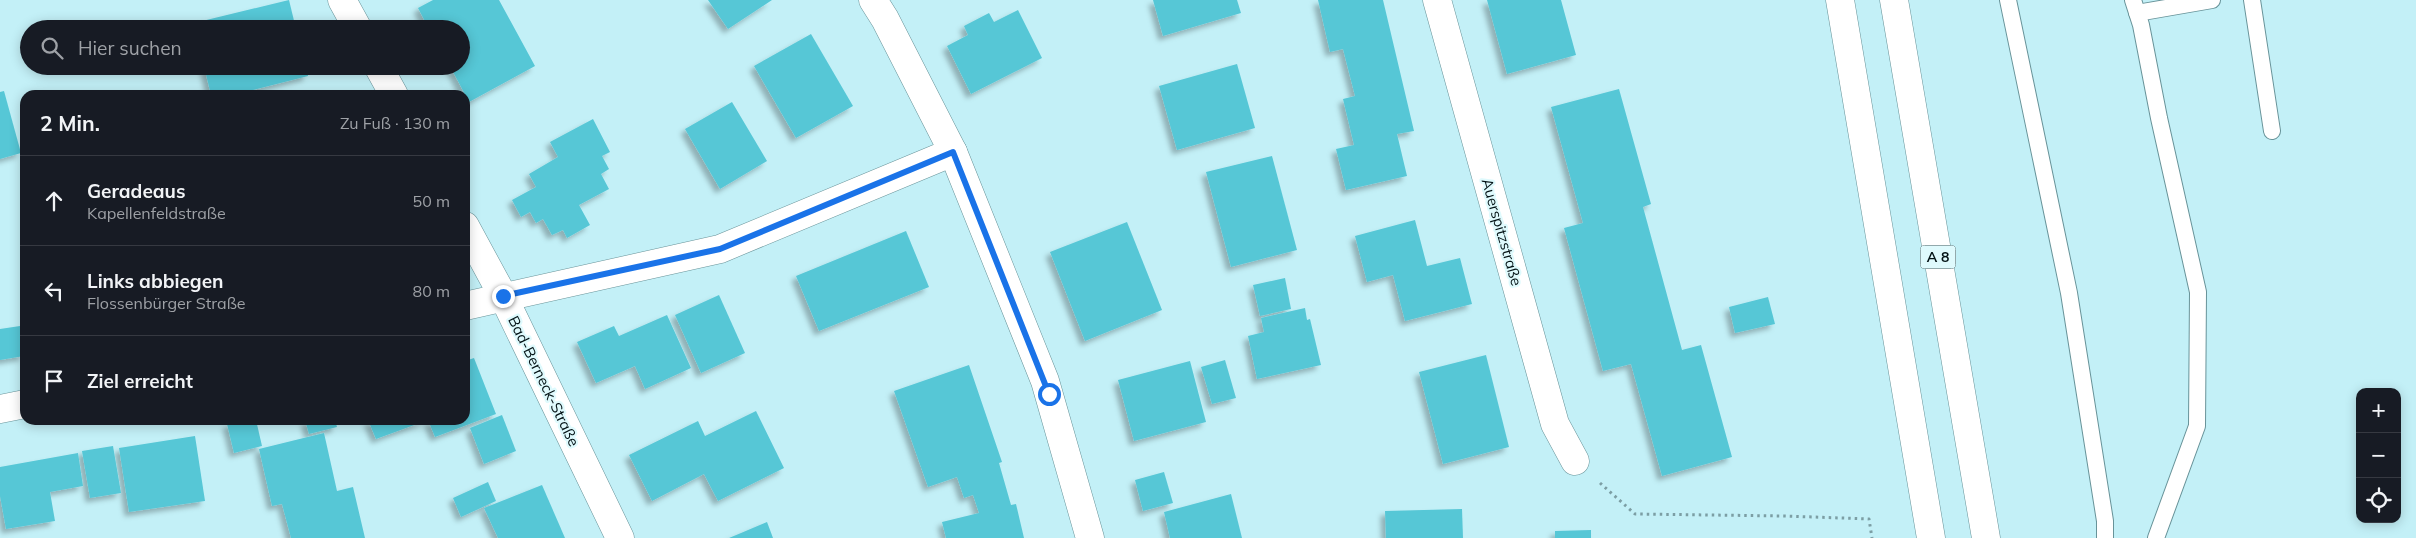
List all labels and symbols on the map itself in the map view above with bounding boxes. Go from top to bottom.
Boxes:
street label: Auerspitzstraße [1478,176,1526,288]
road number: A 8 [1920,246,1956,268]
route end [492,285,515,308]
street label: Bad-Berneck-Straße [504,313,584,449]
route start [1038,383,1061,406]

